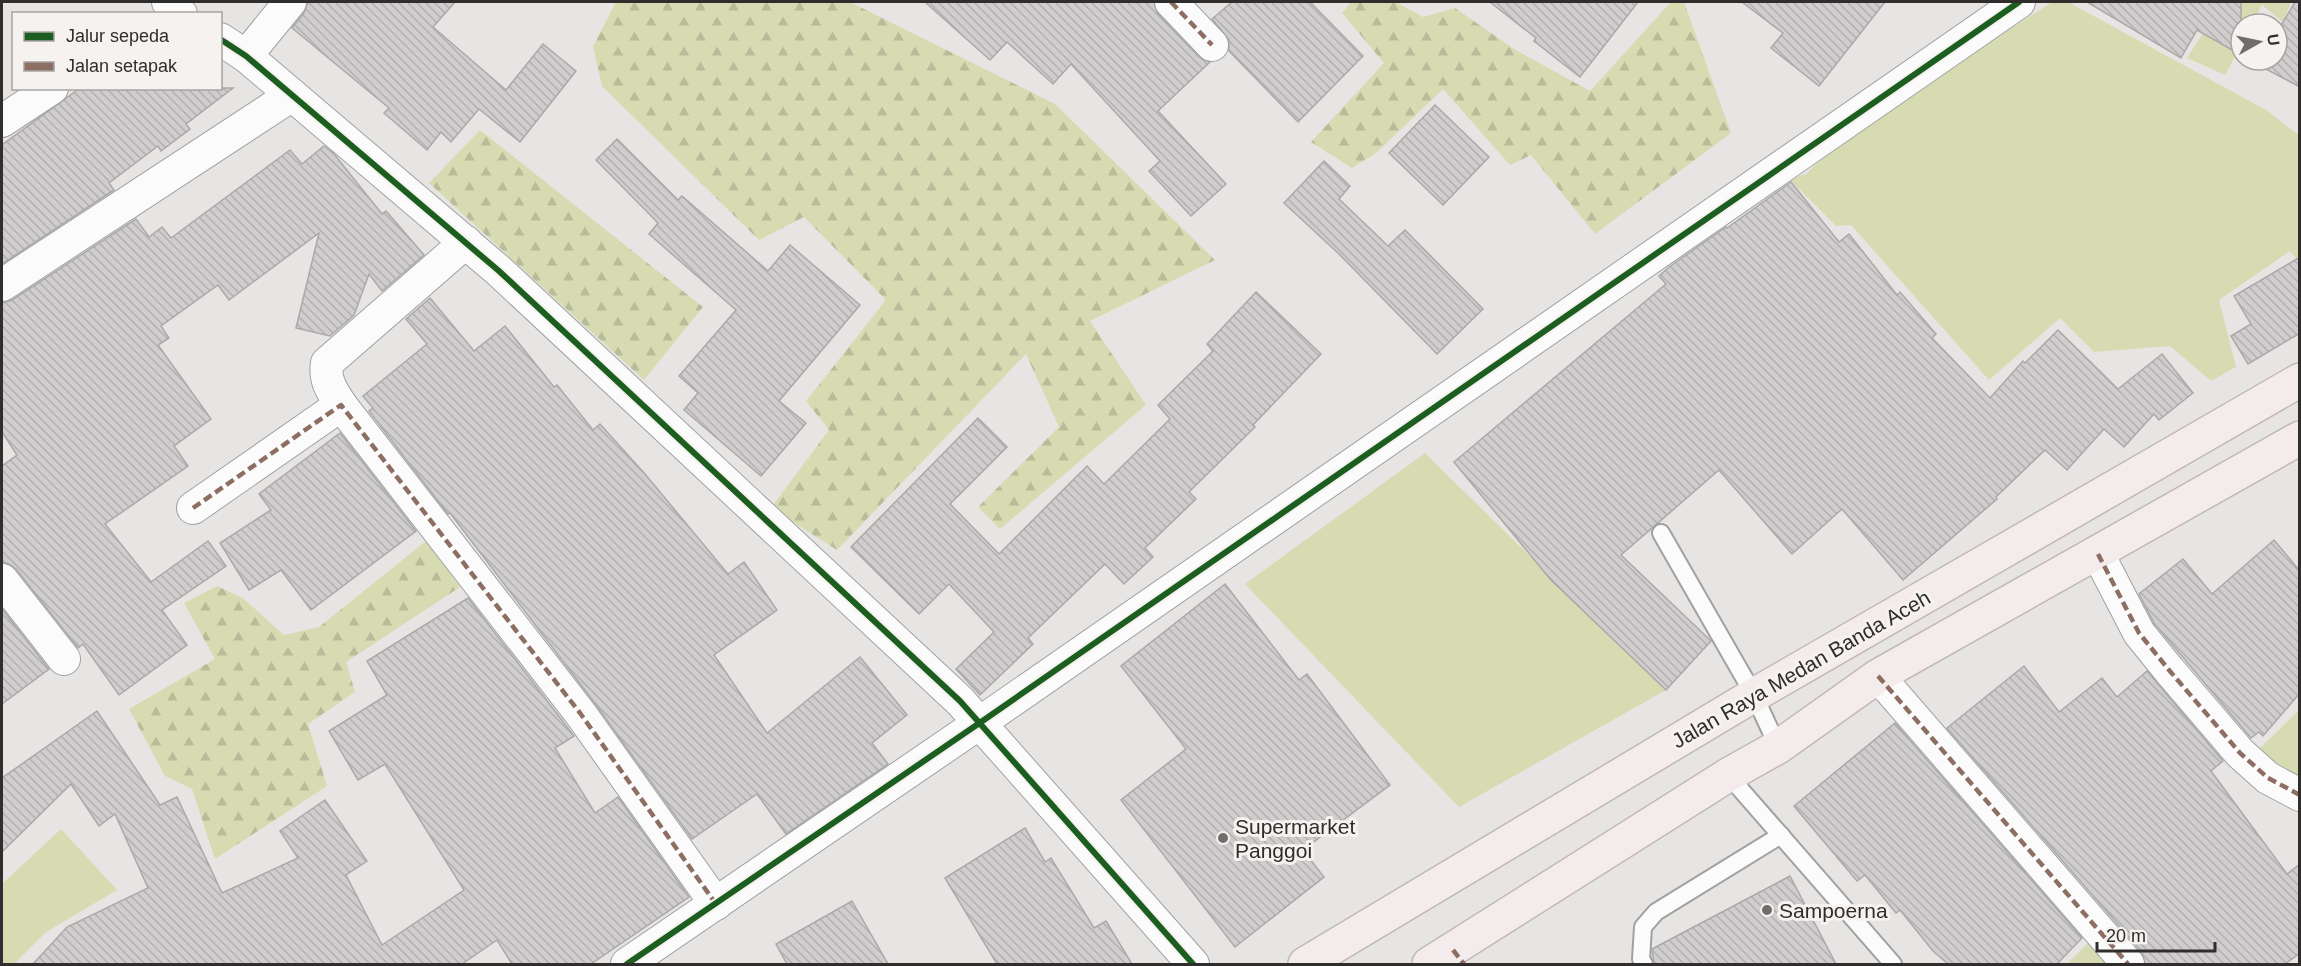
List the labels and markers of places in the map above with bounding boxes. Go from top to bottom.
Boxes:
place label: Supermarket Panggoi [1235,815,1355,862]
marker: Supermarket Panggoi [1216,831,1230,845]
place label: Sampoerna [1779,899,1888,922]
marker: Sampoerna [1760,903,1774,917]

